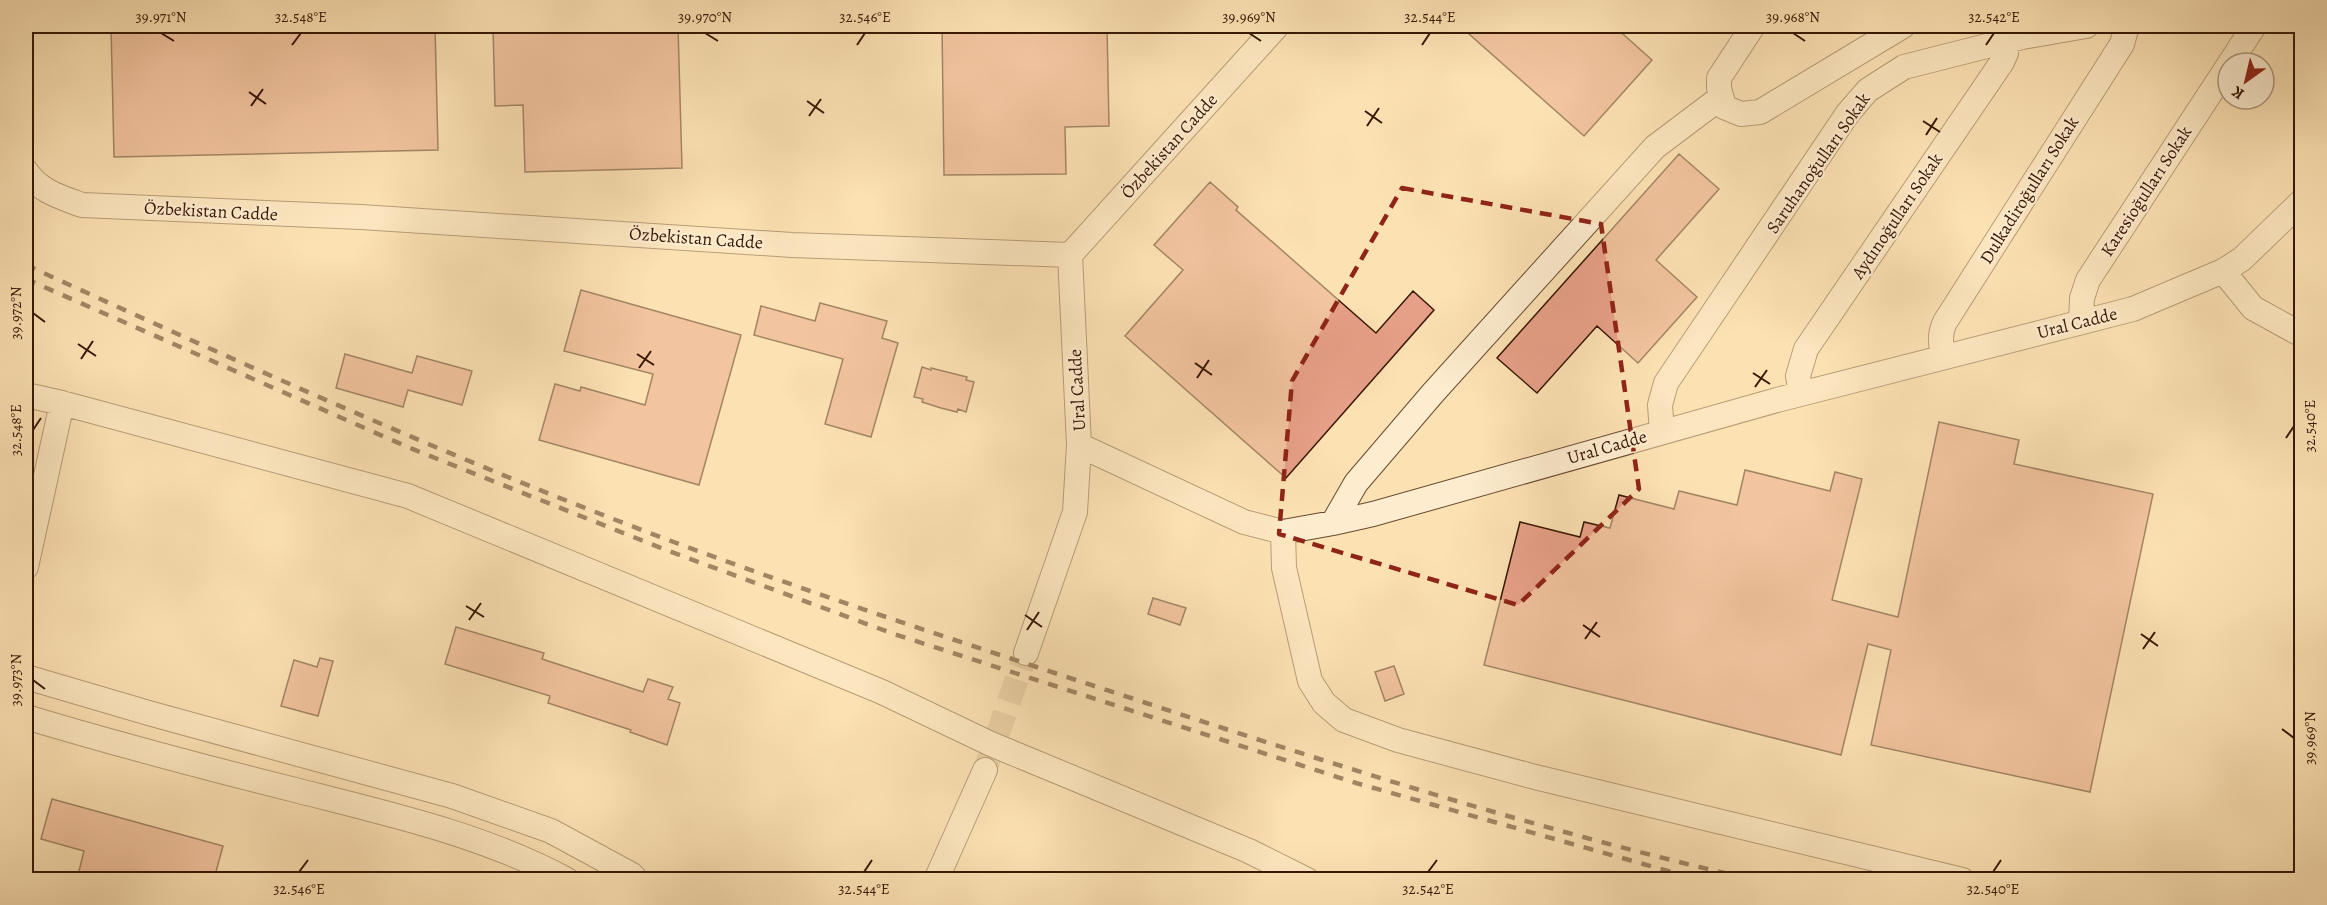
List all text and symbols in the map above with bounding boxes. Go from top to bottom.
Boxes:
text: 39.971°N [135,7,187,27]
text: 32.548°E [275,7,327,27]
text: 39.970°N [678,7,732,27]
text: 32.546°E [839,7,891,27]
text: 39.969°N [1222,7,1276,27]
text: 32.544°E [1404,7,1456,27]
text: 39.968°N [1766,7,1820,27]
text: 32.542°E [1968,7,2020,27]
north arrow [2216,51,2276,111]
text: K [2227,80,2249,105]
street label: Özbekistan Cadde [1115,88,1223,204]
street label: Saruhanoğulları Sokak [1760,88,1876,238]
street label: Dulkadiroğulları Sokak [1974,112,2084,268]
street label: Karesioğulları Sokak [2095,121,2197,261]
street label: Aydınoğulları Sokak [1845,148,1948,284]
street label: Özbekistan Cadde [143,196,279,226]
street label: Özbekistan Cadde [628,221,764,255]
text: 39.972°N [6,286,26,340]
street label: Ural Cadde [2034,301,2120,345]
street label: Ural Cadde [1063,348,1091,432]
text: 32.540°E [2300,400,2320,452]
text: 32.548°E [6,404,26,456]
street label: Ural Cadde [1564,424,1650,470]
text: 39.973°N [6,654,26,706]
text: 39.969°N [2300,711,2320,765]
text: 32.546°E [273,879,325,899]
text: 32.544°E [838,879,890,899]
text: 32.542°E [1402,879,1454,899]
text: 32.540°E [1967,879,2019,899]

